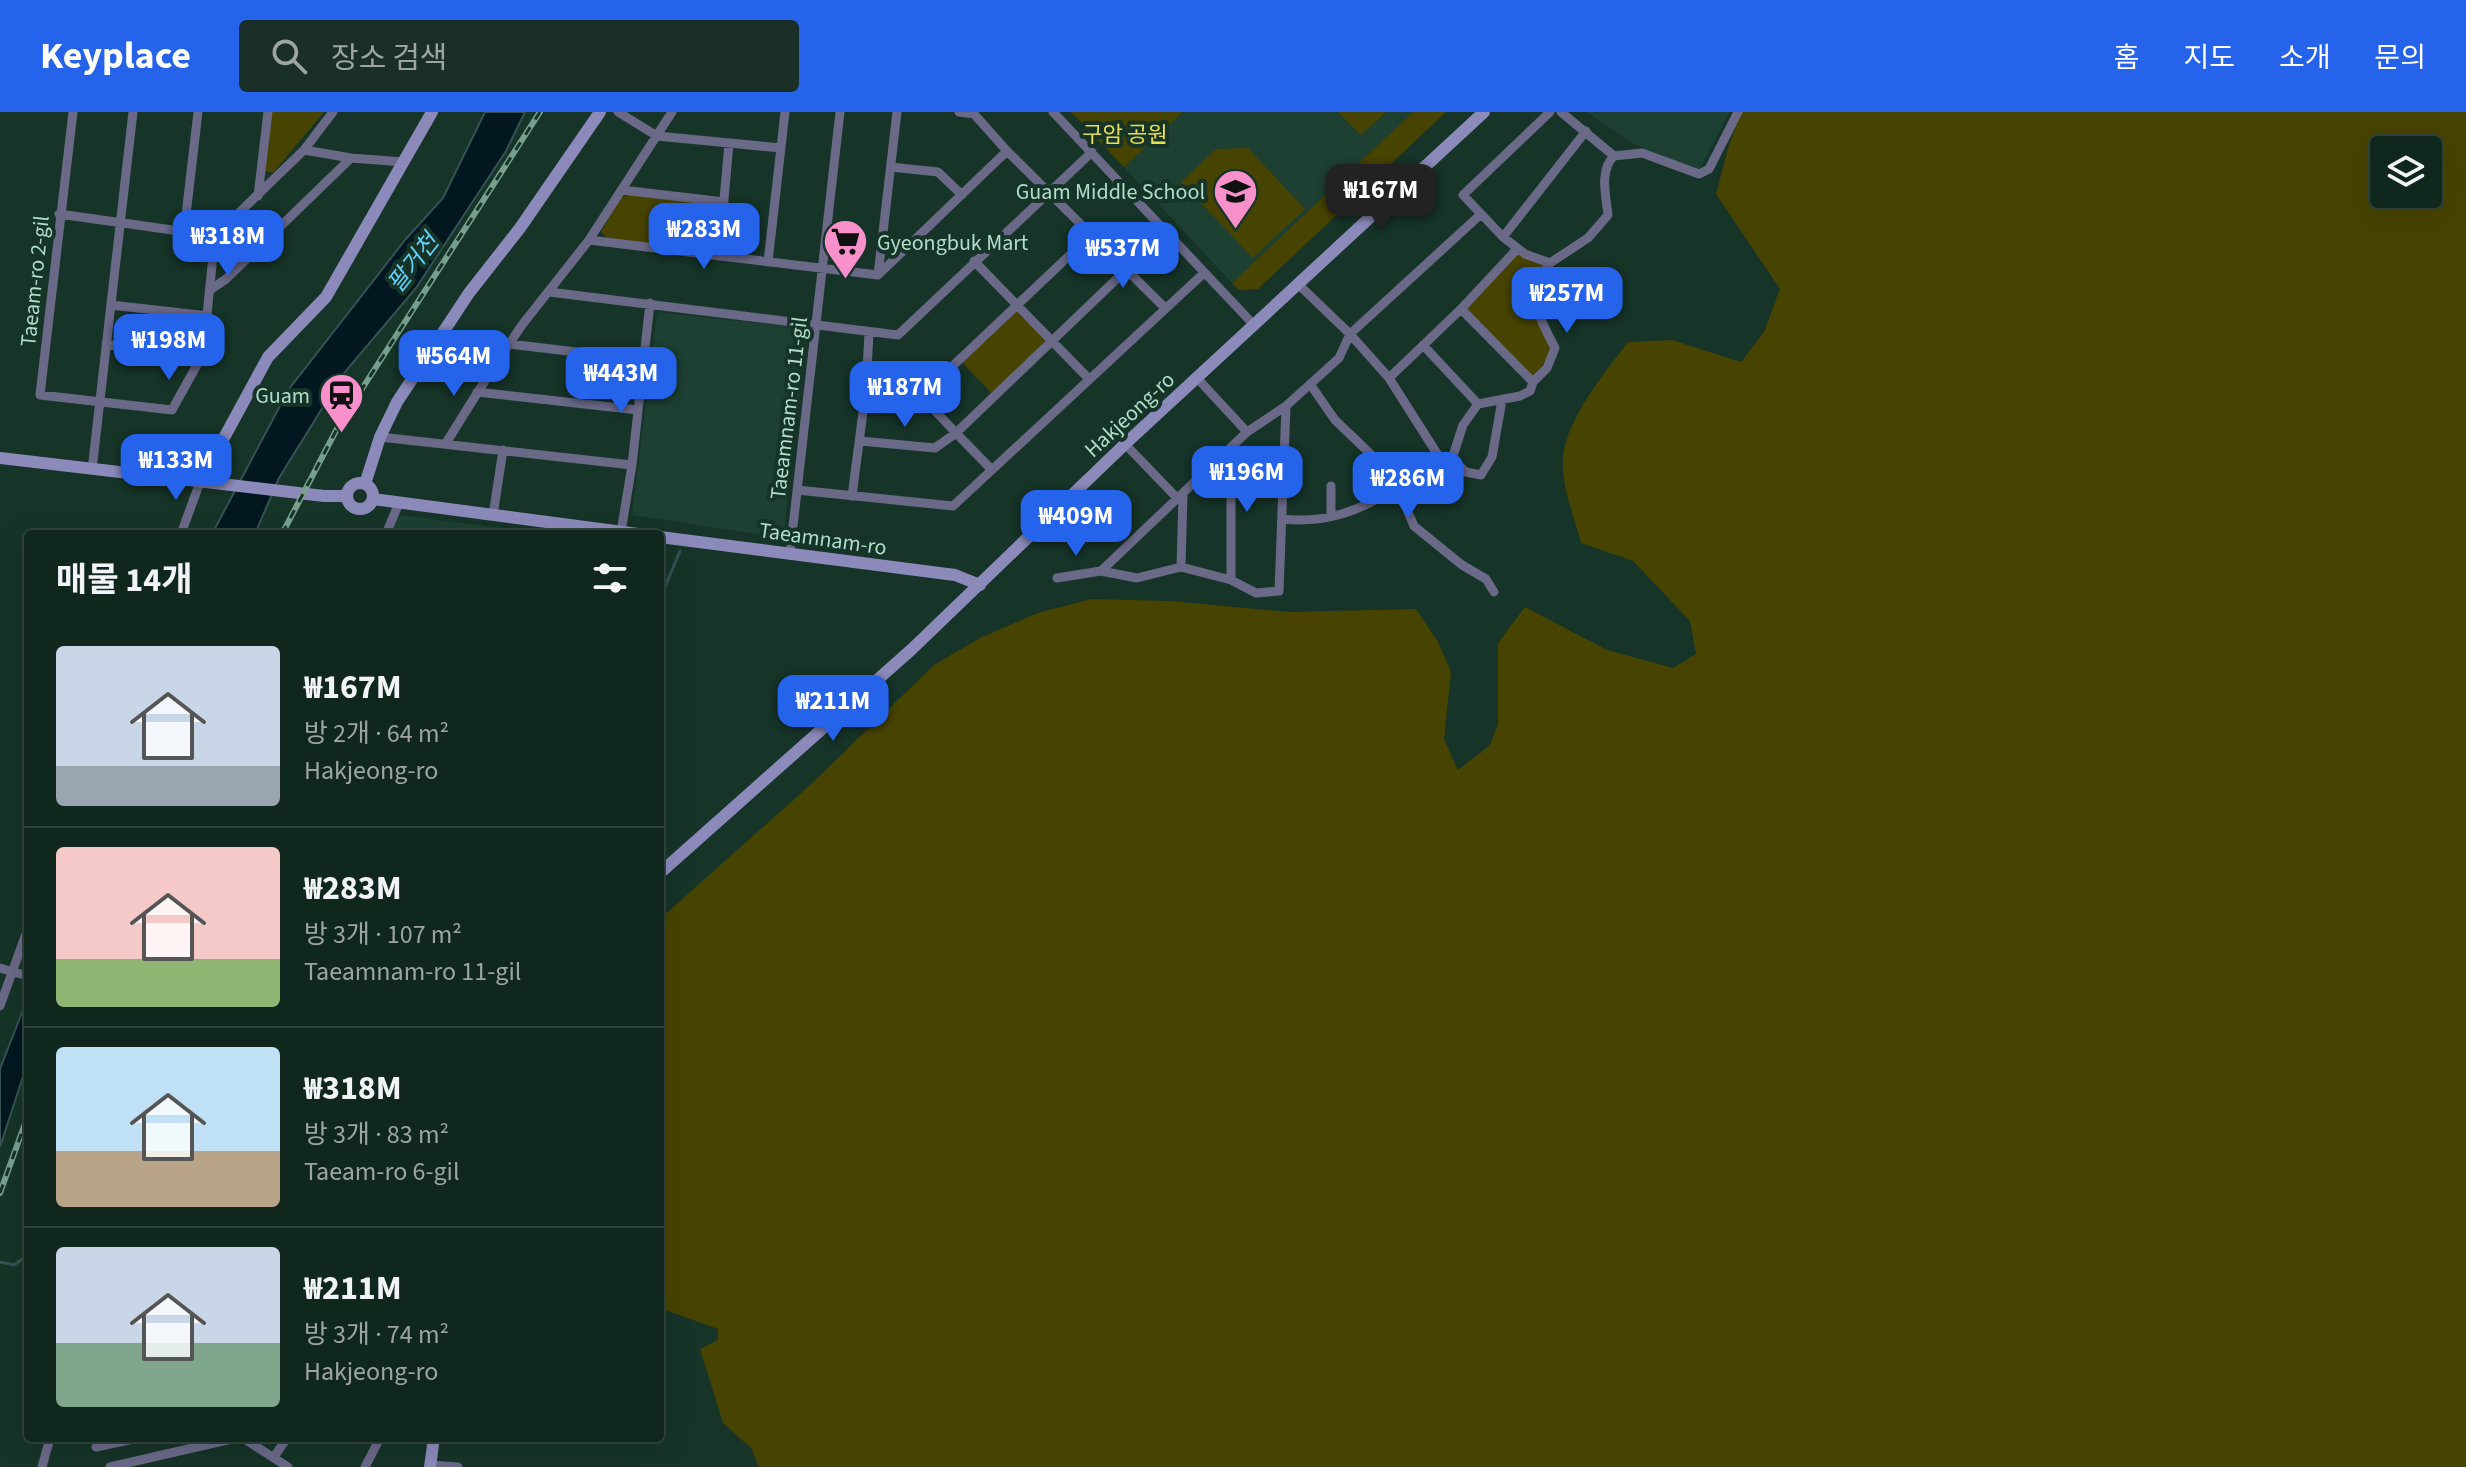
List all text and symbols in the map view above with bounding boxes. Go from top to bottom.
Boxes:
search box [239,20,799,92]
text: Keyplace [40,29,191,83]
icon: search [267,34,311,78]
text: 장소 검색 [331,37,447,80]
text: 홈 [2114,38,2139,78]
text: 지도 [2183,38,2235,78]
text: 소개 [2279,38,2330,78]
text: 문의 [2374,38,2426,78]
park label: 구암 공원 [1082,119,1168,151]
map controls [2370,136,2442,208]
button: layers [2370,136,2442,208]
pin: ₩167M [1325,164,1437,232]
school or university icon: Guam Middle School [1212,167,1260,230]
text: ₩167M [1344,171,1418,208]
place label: Guam Middle School [1016,176,1205,208]
pin: ₩283M [648,203,760,271]
pin: ₩318M [172,210,284,278]
text: ₩283M [667,210,741,247]
street label: Taeam-ro 2-gil [12,214,58,348]
text: ₩318M [191,217,265,254]
supermarket icon: Gyeongbuk Mart [822,218,870,281]
pin: ₩537M [1067,222,1179,290]
water label: 팔거천 [379,224,449,300]
place label: Gyeongbuk Mart [877,227,1029,259]
text: ₩537M [1086,229,1160,266]
pin: ₩257M [1511,267,1623,335]
text: ₩257M [1530,274,1604,311]
pin: ₩198M [113,314,225,382]
street label: Taeamnam-ro 11-gil [762,315,816,501]
text: ₩198M [132,321,206,358]
pin: ₩564M [398,330,510,398]
text: ₩564M [417,337,491,374]
pin: ₩443M [565,347,677,415]
text: ₩443M [584,354,658,391]
pin: ₩187M [849,361,961,429]
street label: Hakjeong-ro [1077,364,1182,465]
text: ₩187M [868,368,942,405]
station icon: Guam [317,371,365,434]
place label: Guam [255,380,310,412]
pin: ₩133M [120,434,232,502]
text: ₩133M [139,441,213,478]
pin: ₩196M [1191,446,1303,514]
pin: ₩286M [1352,452,1464,520]
text: ₩196M [1210,453,1284,490]
text: ₩286M [1371,459,1445,496]
pin: ₩409M [1020,490,1132,558]
text: ₩409M [1039,497,1113,534]
street label: Taeamnam-ro [757,514,889,564]
text: 매물 14개 [56,556,193,605]
icon: filters [588,556,632,600]
text: ₩167M [304,663,402,712]
pin: ₩211M [777,675,889,743]
icon: home [120,678,216,774]
text: ₩211M [796,682,870,719]
text: 방 2개 · 64 m² [304,715,449,752]
text: Hakjeong-ro [304,752,438,789]
text: ₩283M [304,864,402,913]
icon: home [120,879,216,975]
text: 방 3개 · 107 m² [304,916,462,953]
text: Taeamnam-ro 11-gil [304,953,521,990]
text: ₩318M [304,1064,402,1113]
icon: home [120,1079,216,1175]
text: 방 3개 · 83 m² [304,1116,449,1153]
text: Taeam-ro 6-gil [304,1153,460,1190]
text: ₩211M [304,1264,402,1313]
icon: home [120,1279,216,1375]
text: 방 3개 · 74 m² [304,1316,449,1353]
text: Hakjeong-ro [304,1353,438,1390]

